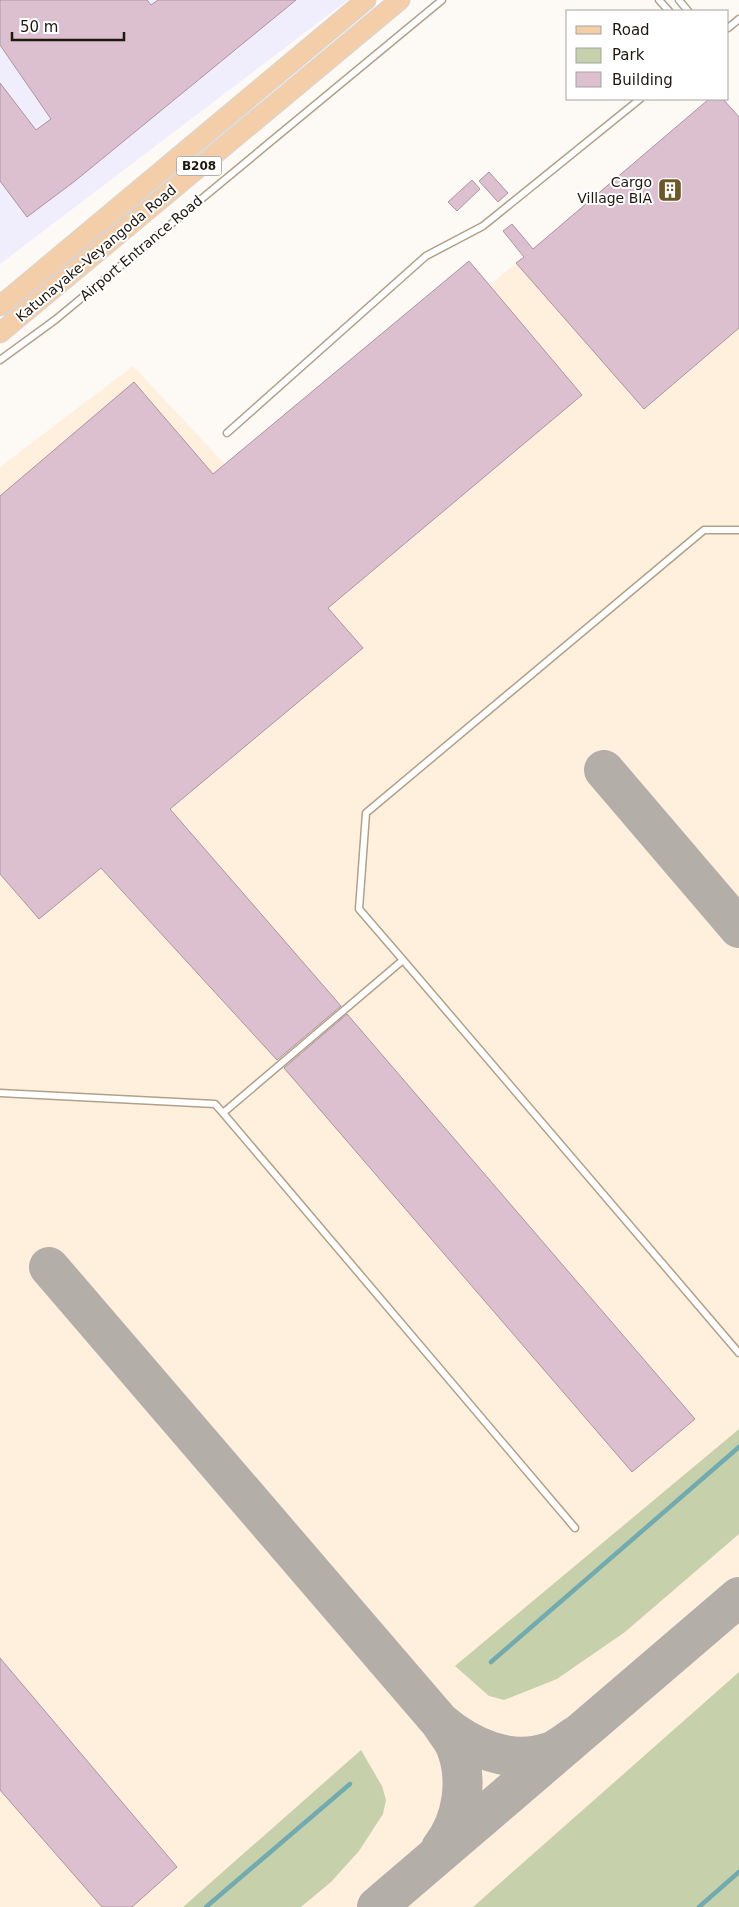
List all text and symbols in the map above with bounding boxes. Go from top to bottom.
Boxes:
scale bar [12,10,125,42]
legend [566,10,729,100]
text: 50 m [20,18,58,36]
text: Road [612,21,650,39]
text: Park [612,46,645,64]
text: Building [612,71,673,89]
road number: B208 [176,157,222,176]
place label: Cargo Village BIA [577,174,652,206]
building icon: Cargo Village BIA [657,177,683,203]
street label: Katunayake-Veyangoda Road [13,181,179,325]
street label: Airport Entrance Road [77,192,205,304]

